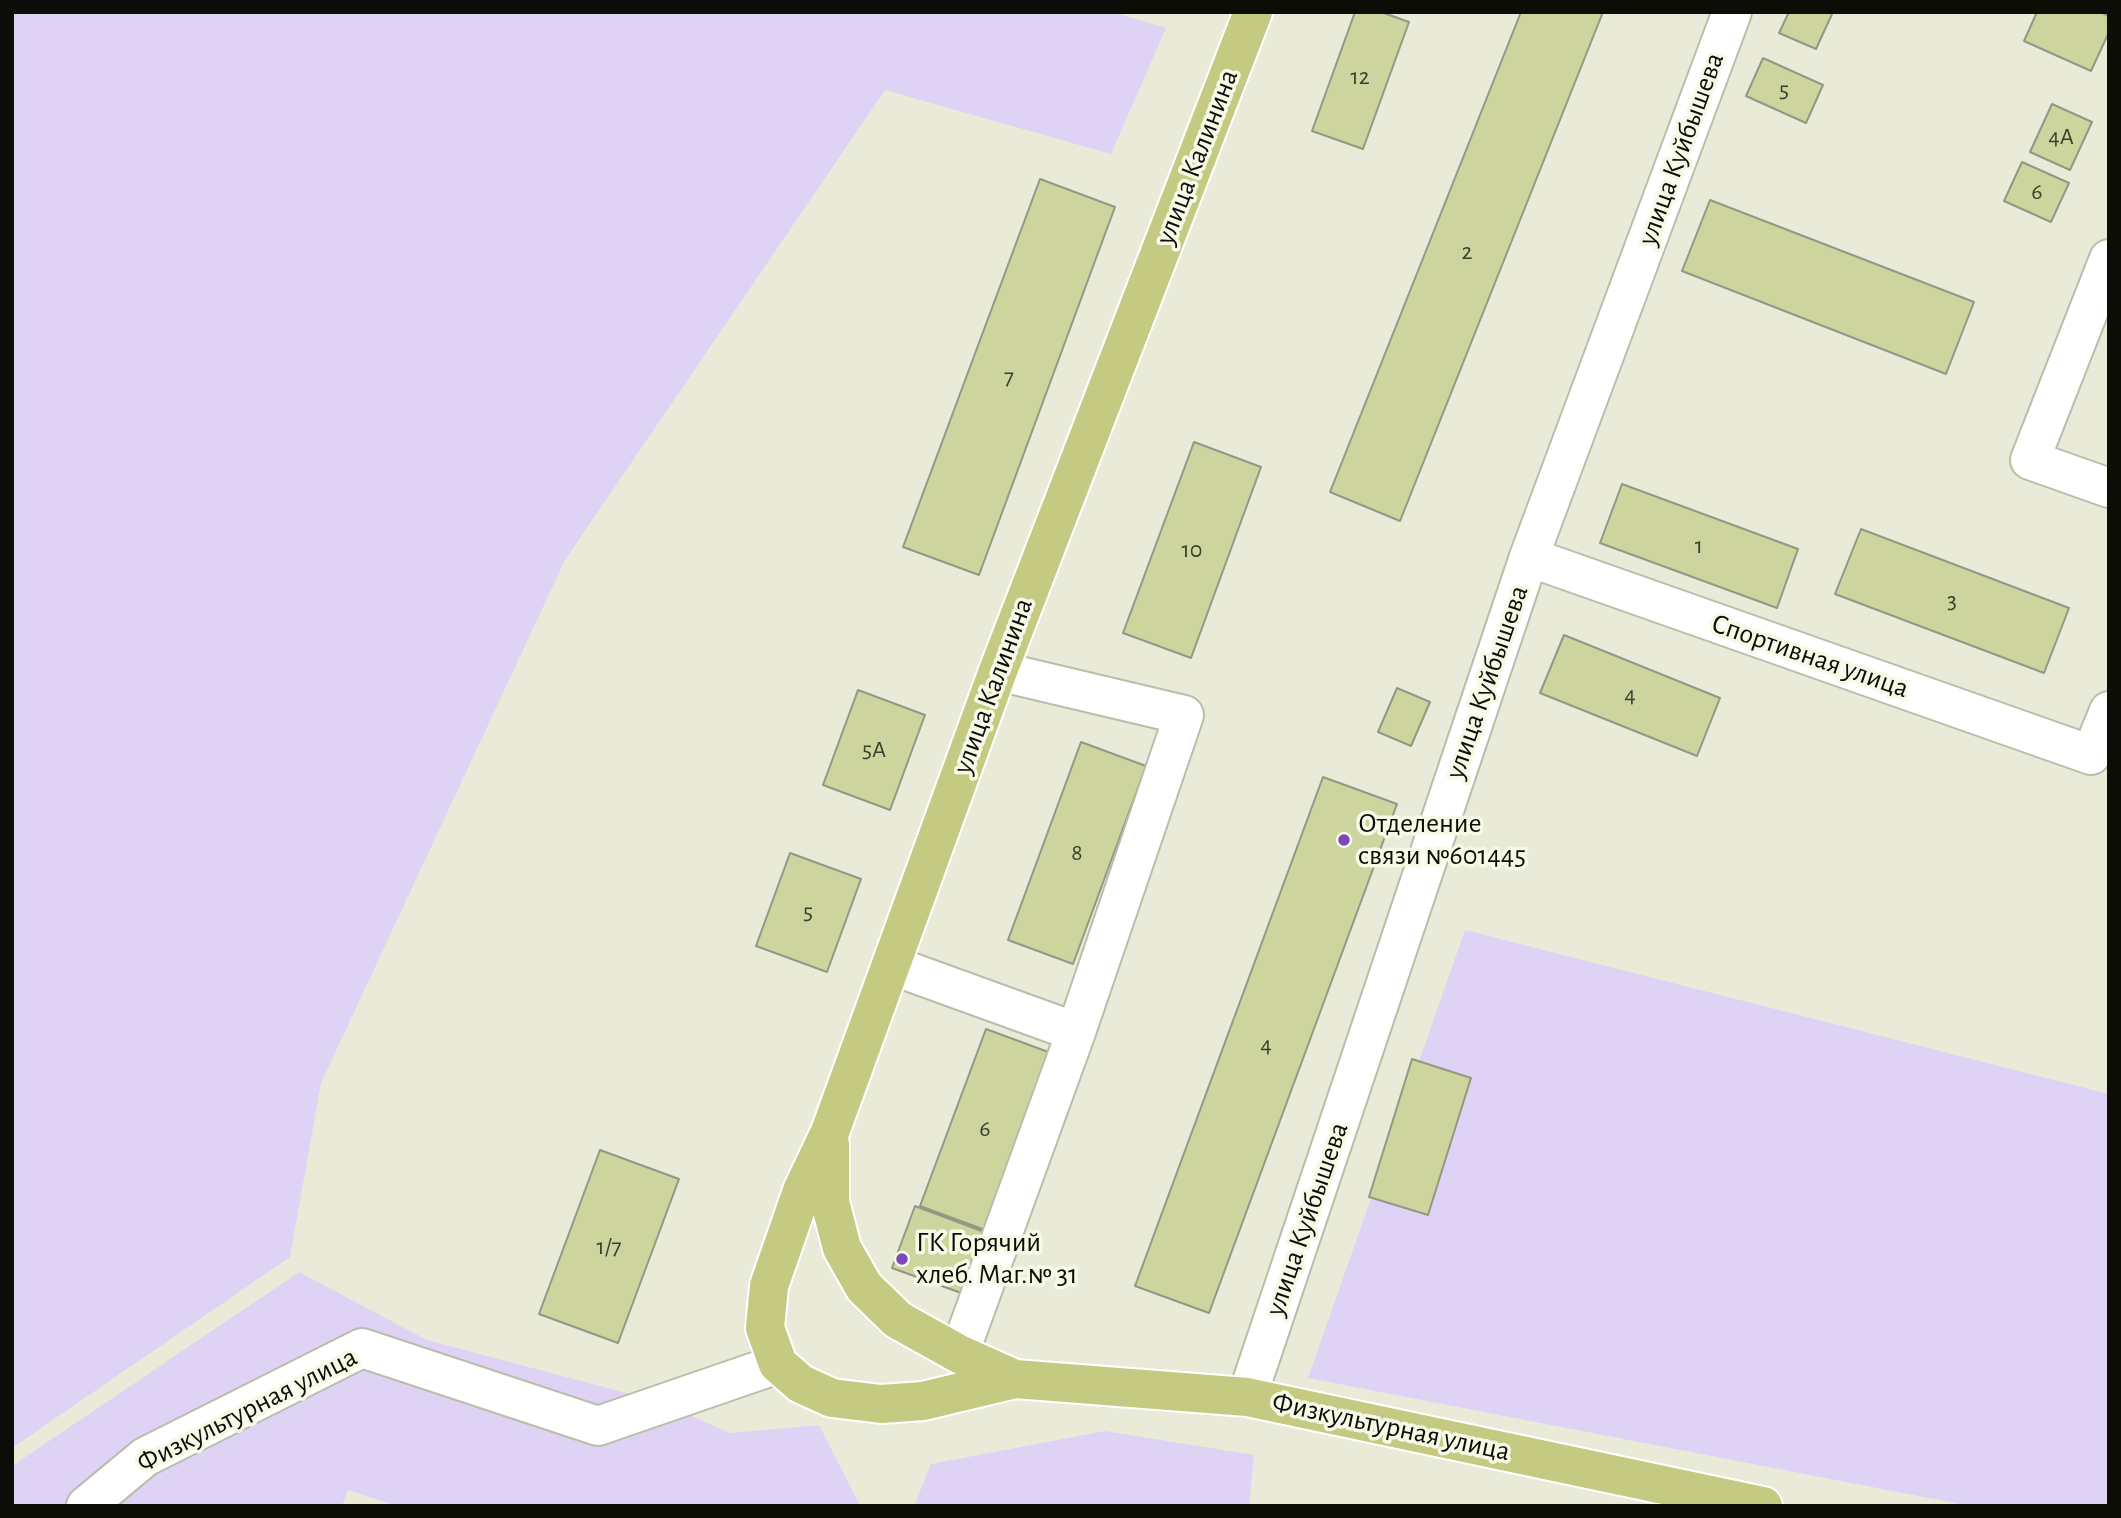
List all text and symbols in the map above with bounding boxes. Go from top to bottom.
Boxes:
street label: улица Куйбышева [1631,48,1731,250]
house number: 12 [1350,63,1370,91]
street label: улица Калинина [1148,65,1246,249]
house number: 5 [1779,76,1789,104]
house number: 4А [2048,123,2074,151]
house number: 6 [2031,178,2043,206]
house number: 2 [1462,238,1472,266]
house number: 7 [1004,363,1014,391]
house number: 1 [1695,532,1703,560]
house number: 10 [1182,536,1202,564]
street label: улица Куйбышева [1438,581,1536,783]
house number: 3 [1947,587,1957,615]
street label: улица Калинина [946,594,1040,778]
street label: Спортивная улица [1707,607,1913,705]
house number: 4 [1624,681,1636,709]
house number: 5А [862,736,886,764]
place label: Отделение связи №601445 [1358,807,1526,873]
marker: Отделение связи №601445 [1336,832,1352,848]
house number: 8 [1071,839,1083,867]
house number: 5 [803,898,813,926]
house number: 4 [1260,1031,1272,1059]
house number: 6 [979,1115,991,1143]
street label: улица Куйбышева [1258,1118,1356,1320]
place label: ГК Горячий хлеб. Маг.№ 31 [916,1226,1078,1292]
house number: 1/7 [596,1233,622,1261]
marker: ГК Горячий хлеб. Маг.№ 31 [894,1251,910,1267]
street label: Физкультурная улица [131,1340,363,1480]
street label: Физкультурная улица [1269,1385,1513,1469]

